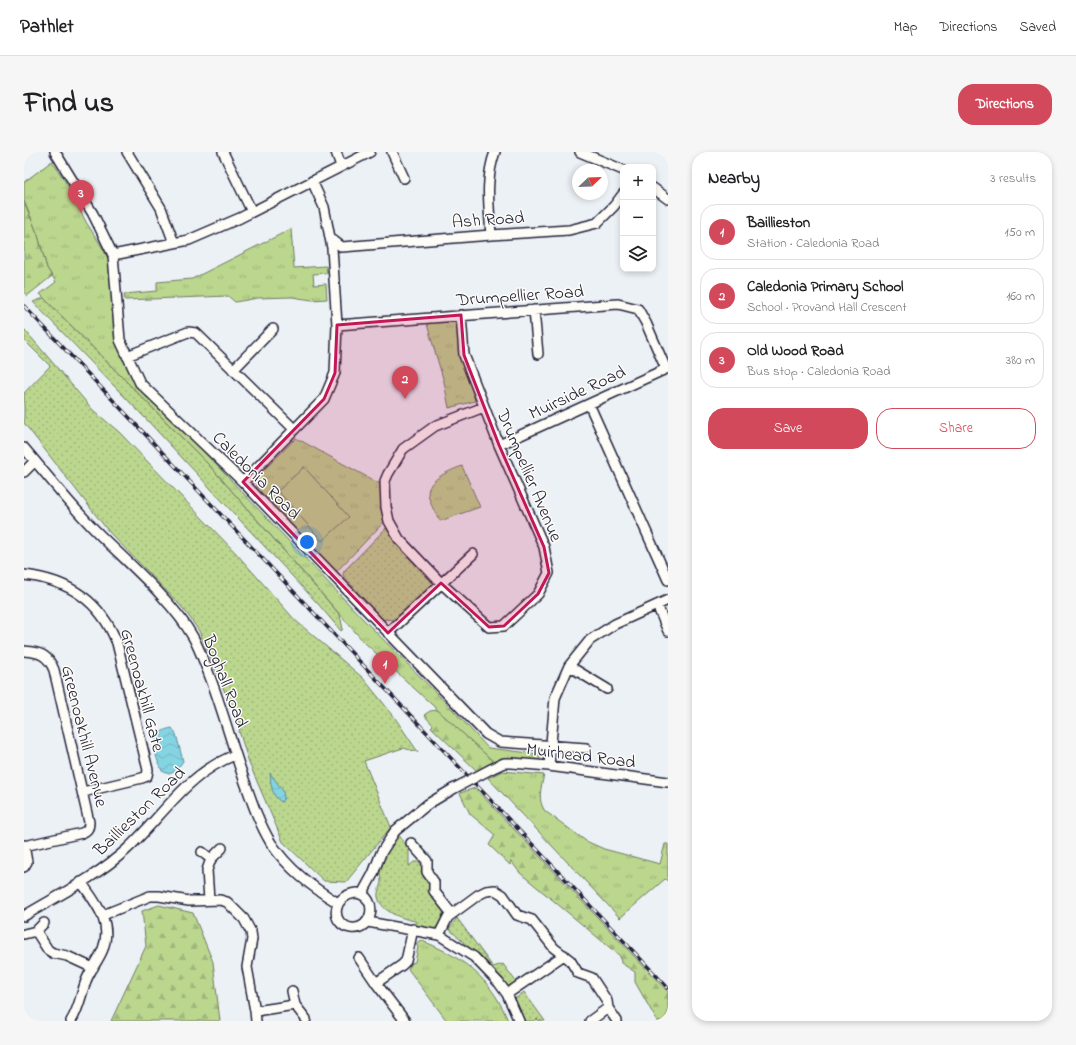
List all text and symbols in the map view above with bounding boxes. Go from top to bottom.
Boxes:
text: Pathlet [20,14,74,41]
text: Map [894,17,917,38]
text: Directions [939,17,997,38]
text: Saved [1019,17,1056,38]
text: Find us [24,84,114,125]
button: Directions [958,84,1052,125]
north arrow [572,164,608,200]
map controls [620,164,656,272]
button: + [620,164,656,200]
text: Nearby [708,166,760,191]
text: 3 results [990,169,1036,188]
pin: 3 [68,180,94,213]
button: − [620,200,656,236]
street label: Ash Road [451,205,525,236]
text: Baillieston [747,212,810,234]
text: 1 [720,223,724,242]
text: 150 m [1004,223,1035,242]
text: Station · Caledonia Road [747,234,879,253]
button: layers [620,236,656,272]
text: Caledonia Primary School [747,276,903,298]
street label: Drumpellier Road [455,280,585,314]
text: 2 [719,287,725,306]
text: 160 m [1006,287,1035,306]
text: School · Provand Hall Crescent [747,298,907,317]
text: Old Wood Road [747,340,844,362]
text: 3 [719,351,725,370]
text: 380 m [1006,351,1035,370]
street label: Muirside Road [525,360,631,428]
text: Bus stop · Caledonia Road [747,362,891,381]
pin: 2 [392,366,418,399]
street label: Drumpellier Avenue [488,404,568,547]
button: Save [708,408,868,449]
button: Share [876,408,1036,449]
street label: Caledonia Road [206,426,306,526]
your location [297,532,317,552]
street label: Greenoakhill Gate [112,626,170,756]
street label: Boghall Road [193,631,254,732]
pin: 1 [372,651,398,684]
street label: Greenoakhill Avenue [53,663,113,811]
street label: Muirhead Road [525,737,637,777]
street label: Baillieston Road [88,762,192,864]

